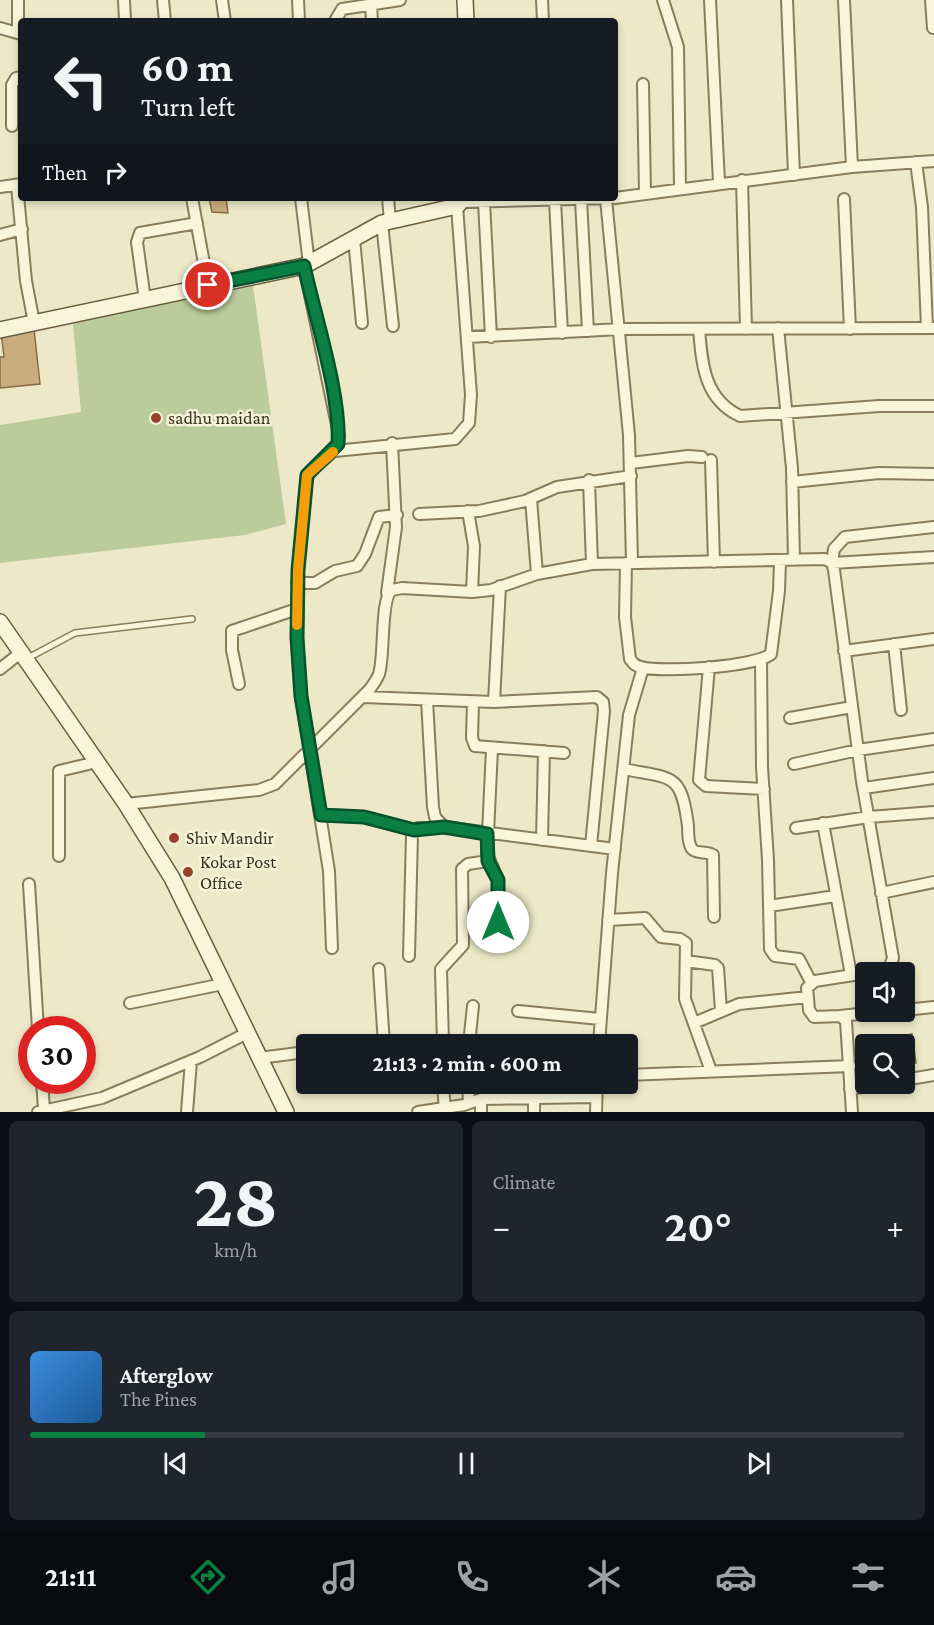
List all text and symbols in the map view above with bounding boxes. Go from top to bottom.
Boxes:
icon: left [42,42,120,120]
text: 60 m [141,43,233,90]
text: Turn left [141,92,235,122]
icon: right [99,156,132,189]
text: Then [42,160,87,185]
pin [182,259,233,310]
icon: arrive [191,268,224,301]
place label: sadhu maidan [168,408,271,428]
marker: sadhu maidan [149,411,163,425]
place label: Shiv Mandir [186,828,275,848]
marker: Shiv Mandir [167,831,181,845]
place label: Kokar Post Office [200,852,277,893]
marker: Kokar Post Office [181,865,195,879]
position arrow [466,890,530,954]
map controls [855,962,915,1094]
button: sound [855,962,915,1022]
speed limit sign: 30 [18,1016,96,1094]
button: search [855,1034,915,1094]
text: 21:13 · 2 min · 600 m [373,1051,561,1076]
text: 28 [193,1156,278,1243]
text: Climate [493,1171,555,1193]
text: 20° [664,1201,732,1251]
text: − [493,1208,510,1245]
text: + [887,1208,904,1245]
text: km/h [214,1239,257,1261]
text: Afterglow [120,1363,213,1388]
text: The Pines [120,1388,197,1410]
icon: previous [159,1447,192,1480]
icon: pause [450,1447,483,1480]
icon: next [742,1447,775,1480]
icon: directions [187,1556,229,1598]
icon: music [319,1556,361,1598]
icon: phone [451,1556,493,1598]
icon: climate [583,1556,625,1598]
icon: car [715,1556,757,1598]
icon: filters [847,1556,889,1598]
text: 21:11 [45,1562,97,1592]

